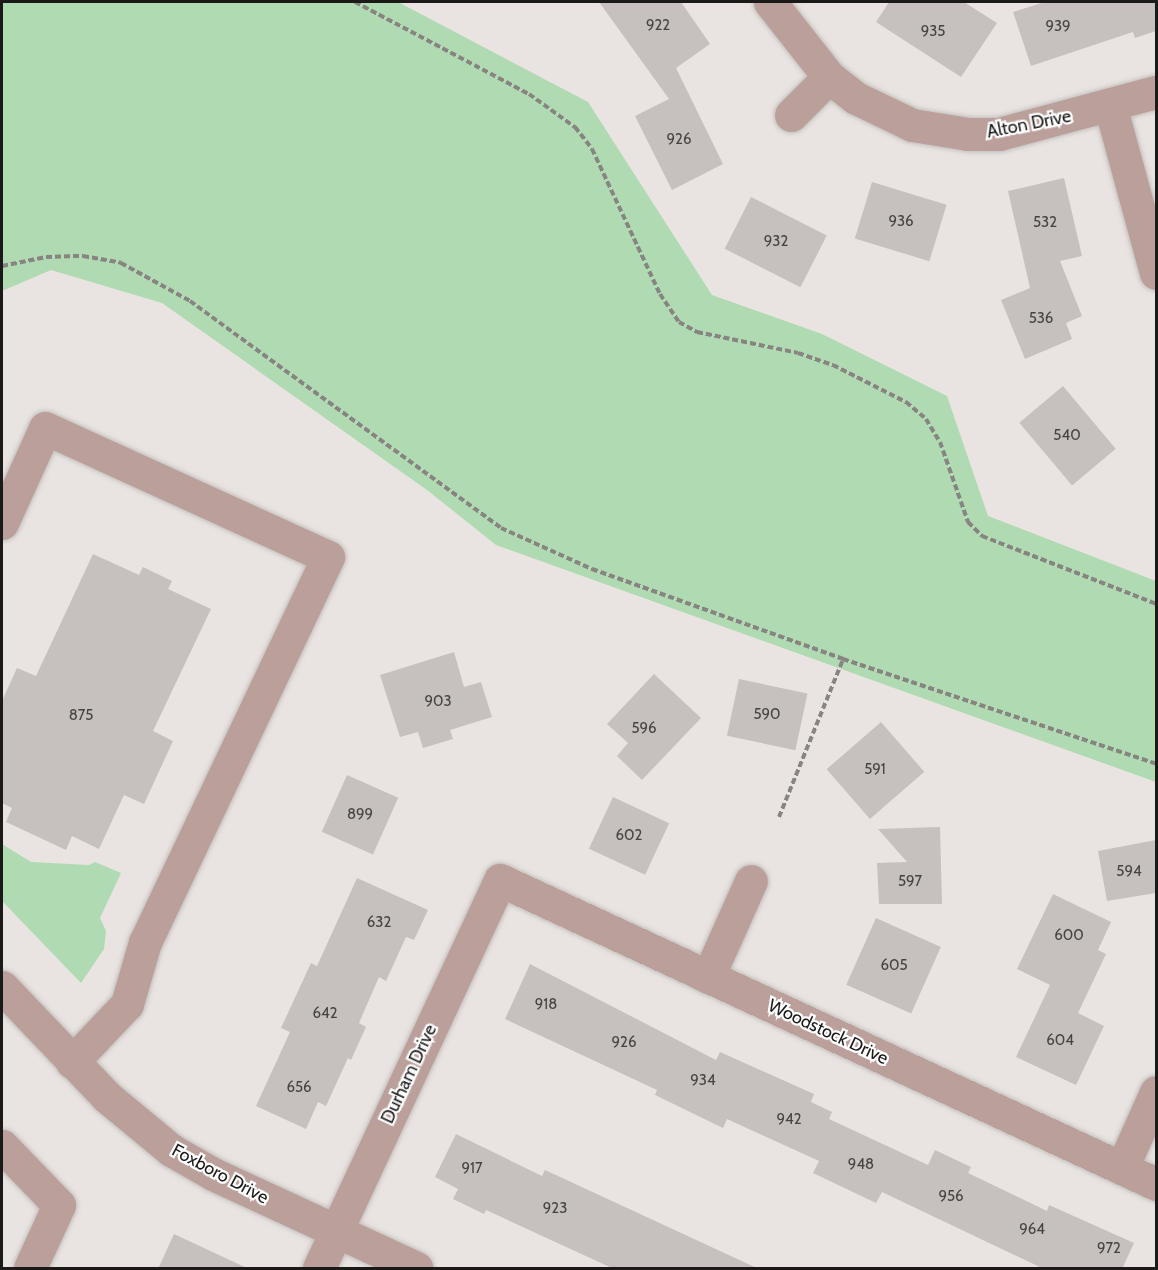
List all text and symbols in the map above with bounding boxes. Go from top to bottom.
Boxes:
house number: 922 [646,17,670,35]
house number: 939 [1045,18,1071,36]
house number: 935 [921,23,945,41]
street label: Alton Drive [985,105,1073,143]
house number: 926 [667,131,691,149]
house number: 936 [888,213,914,231]
house number: 532 [1033,214,1057,232]
house number: 932 [764,233,788,251]
house number: 536 [1029,310,1053,328]
house number: 540 [1053,427,1081,445]
house number: 903 [424,693,452,711]
house number: 590 [753,706,781,724]
house number: 875 [69,707,93,725]
house number: 596 [631,720,657,738]
house number: 591 [864,761,886,779]
house number: 899 [347,806,373,824]
house number: 602 [616,827,642,845]
house number: 594 [1116,863,1142,881]
house number: 597 [898,873,922,891]
house number: 632 [367,914,391,932]
house number: 600 [1054,927,1084,945]
house number: 605 [880,957,908,975]
street label: Woodstock Drive [764,995,892,1069]
house number: 918 [535,996,557,1014]
house number: 642 [312,1005,338,1023]
street label: Durham Drive [377,1021,441,1127]
house number: 604 [1046,1032,1074,1050]
house number: 926 [612,1034,636,1052]
house number: 934 [690,1072,716,1090]
house number: 656 [286,1079,312,1097]
house number: 942 [776,1111,802,1129]
street label: Foxboro Drive [168,1139,272,1209]
house number: 948 [848,1156,874,1174]
house number: 917 [462,1160,482,1178]
house number: 956 [938,1188,964,1206]
house number: 923 [543,1200,567,1218]
house number: 964 [1019,1221,1045,1239]
house number: 972 [1097,1240,1121,1258]

